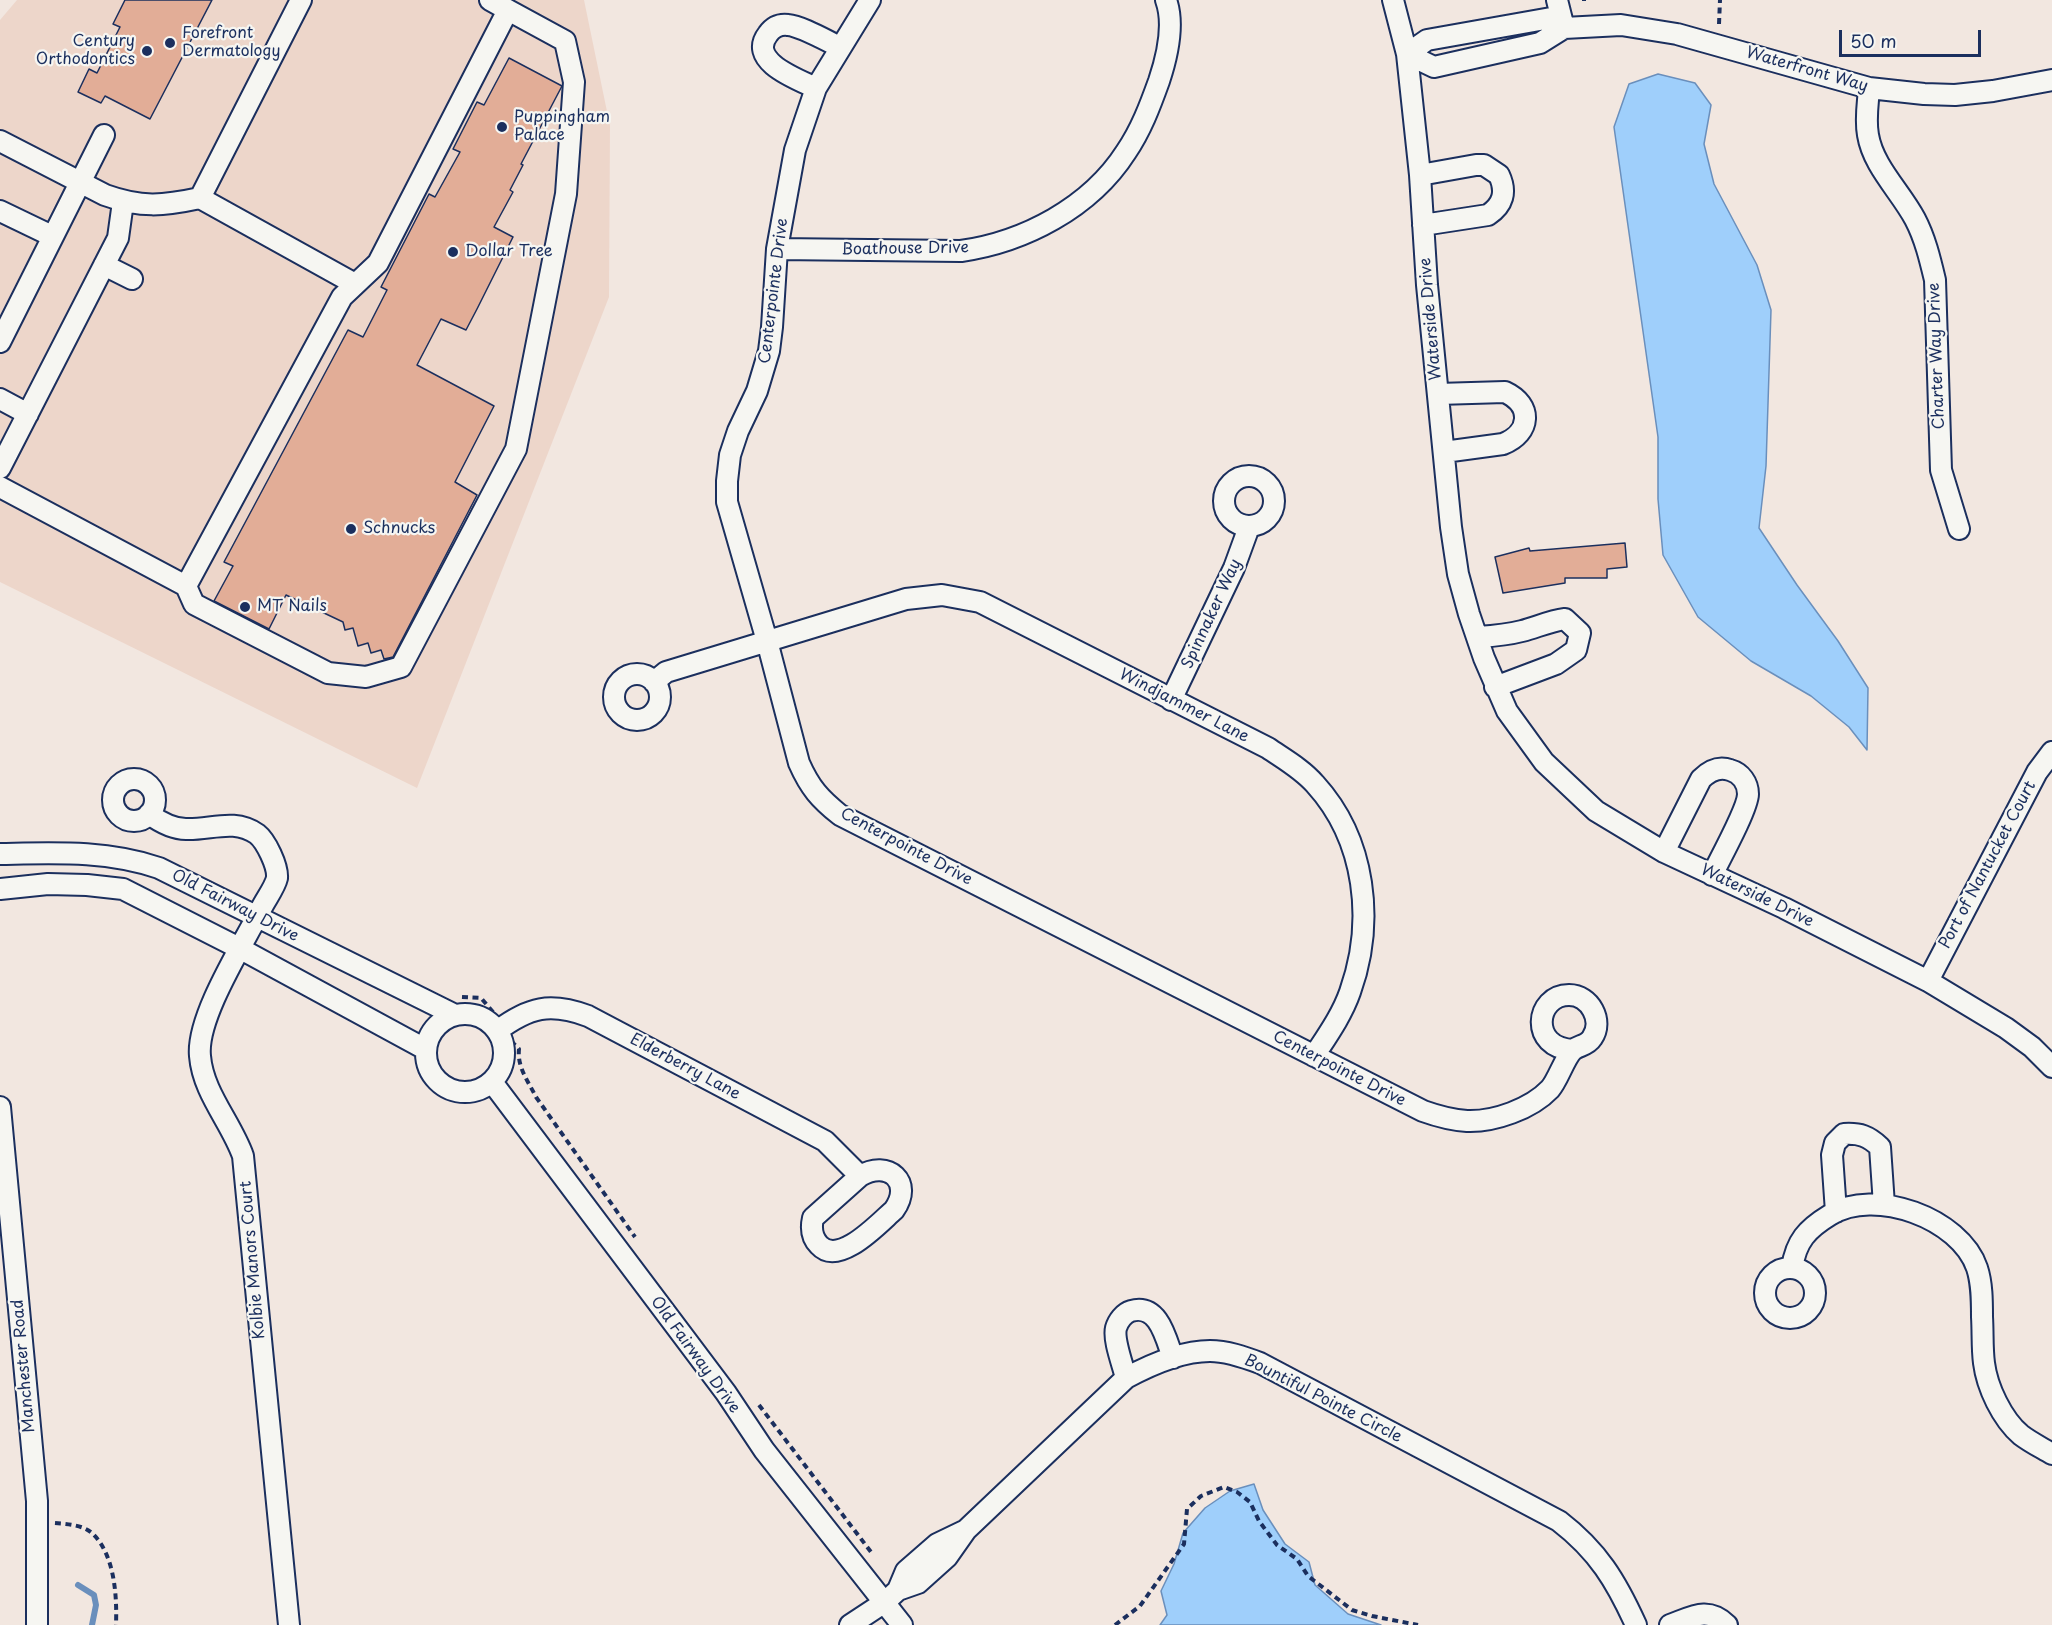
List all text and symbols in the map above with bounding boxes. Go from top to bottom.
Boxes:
scale bar [1842,18,1984,56]
place label: Forefront Dermatology [182,24,280,62]
text: 50 m [1850,27,1897,54]
place label: Century Orthodontics [36,32,135,70]
marker: Forefront Dermatology [163,36,177,50]
street label: Waterfront Way [1744,43,1870,97]
marker: Century Orthodontics [140,44,154,58]
place label: Puppingham Palace [514,108,610,146]
marker: Puppingham Palace [495,120,509,134]
street label: Centerpointe Drive [756,217,792,365]
street label: Boathouse Drive [841,238,969,260]
place label: Dollar Tree [465,242,553,262]
marker: Dollar Tree [446,245,460,259]
street label: Waterside Drive [1416,257,1446,381]
street label: Charter Way Drive [1925,282,1949,430]
place label: Schnucks [363,519,435,539]
marker: Schnucks [344,522,358,536]
street label: Spinnaker Way [1178,556,1246,672]
place label: MT Nails [257,597,327,617]
marker: MT Nails [238,600,252,614]
street label: Windjammer Lane [1116,665,1252,747]
street label: Port of Nantucket Court [1936,778,2040,952]
street label: Centerpointe Drive [837,804,975,890]
street label: Waterside Drive [1697,860,1817,932]
street label: Old Fairway Drive [168,866,302,946]
street label: Centerpointe Drive [1269,1027,1409,1111]
street label: Elderberry Lane [626,1030,744,1104]
street label: Kolbie Manors Court [237,1180,269,1340]
street label: Old Fairway Drive [646,1293,744,1417]
street label: Manchester Road [9,1299,39,1433]
street label: Bountiful Pointe Circle [1241,1351,1405,1447]

